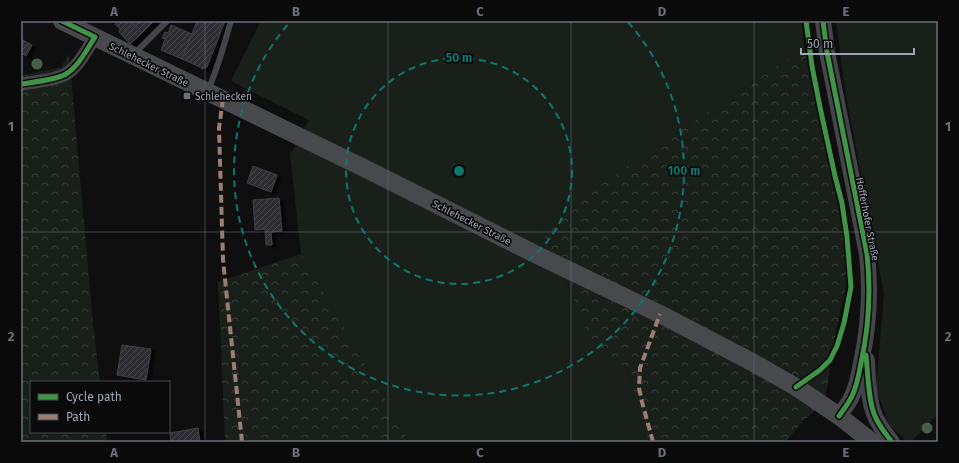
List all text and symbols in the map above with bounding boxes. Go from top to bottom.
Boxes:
text: A [109,4,118,19]
text: B [292,4,300,19]
text: C [476,4,484,19]
text: D [658,4,667,19]
text: E [843,4,850,19]
scale bar [801,30,914,56]
text: 50 m [807,37,833,51]
street label: Schlehecker Straße [107,40,190,89]
text: 50 m [446,51,472,65]
marker: Schlehecken [182,91,192,101]
place label: Schlehecken [195,91,252,103]
text: 1 [8,119,14,134]
text: 1 [945,119,951,134]
centre of rings [452,164,466,178]
text: 100 m [668,164,700,178]
street label: Hofferhofer Straße [853,176,881,262]
street label: Schlehecker Straße [430,198,513,248]
text: 2 [8,329,15,344]
text: 2 [945,329,952,344]
legend [30,381,170,433]
text: Cycle path [66,390,122,404]
text: Path [66,410,90,424]
text: A [109,445,118,460]
text: B [292,445,300,460]
text: C [476,445,484,460]
text: D [658,445,667,460]
text: E [843,445,850,460]

